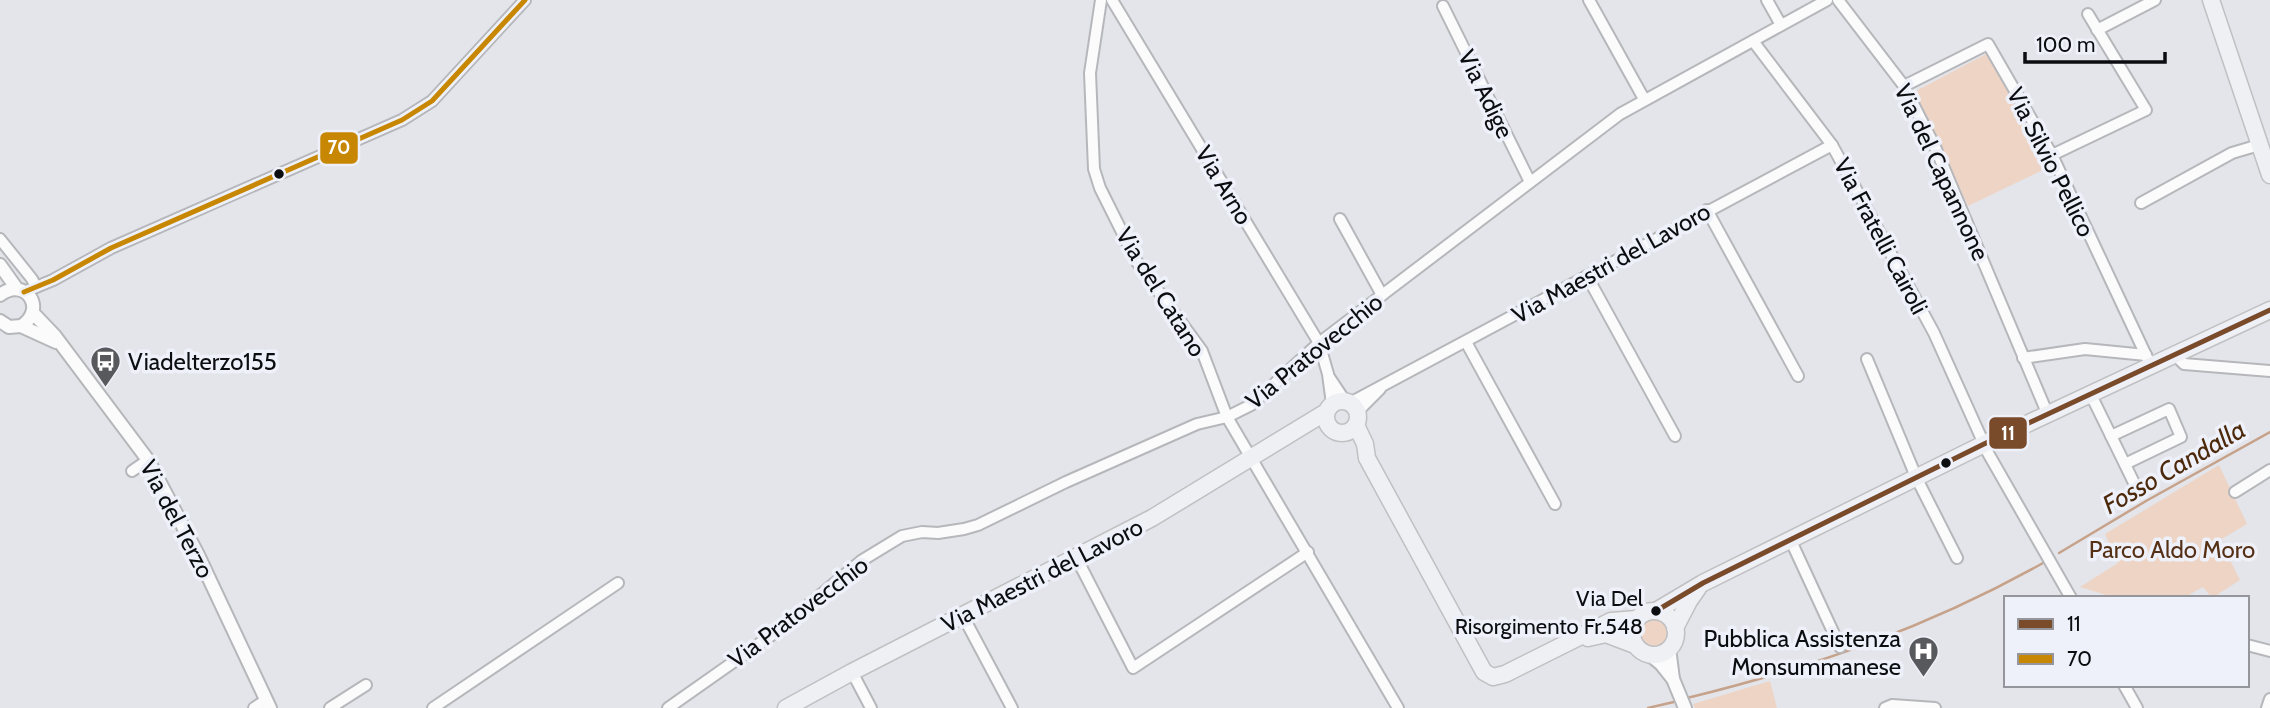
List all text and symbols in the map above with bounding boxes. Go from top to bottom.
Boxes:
scale bar [2025,21,2165,65]
text: 100 m [2036,32,2095,57]
street label: Via Adige [1452,45,1520,143]
street label: Via del Capannone [1888,79,1996,265]
street label: Via Silvio Pellico [2001,82,2101,242]
line badge: 70 [319,131,359,165]
text: 70 [328,136,350,159]
street label: Via Arno [1189,140,1259,230]
street label: Via Fratelli Cairoli [1828,153,1934,319]
unlabelled marker [272,167,286,181]
street label: Via Maestri del Lavoro [1507,197,1715,329]
street label: Via del Catano [1110,222,1212,362]
street label: Via Pratovecchio [1240,287,1388,415]
bus stop icon: Viadelterzo155 [88,344,122,388]
place label: Viadelterzo155 [128,347,277,376]
water label: Fosso Candalla [2097,413,2251,521]
line badge: 11 [1988,416,2028,450]
text: 11 [2001,422,2015,445]
street label: Via del Terzo [134,455,220,583]
unlabelled marker [1939,456,1953,470]
street label: Via Maestri del Lavoro [937,512,1147,638]
park label: Parco Aldo Moro [2089,535,2255,564]
street label: Via Pratovecchio [722,550,874,674]
place label: Via Del Risorgimento Fr.548 [1455,585,1644,640]
legend [2004,596,2249,687]
marker: Via Del Risorgimento Fr.548 [1649,604,1663,618]
text: 11 [2067,611,2081,636]
place label: Pubblica Assistenza Monsummanese [1703,624,1901,681]
hospital icon: Pubblica Assistenza Monsummanese [1907,635,1941,679]
text: 70 [2067,646,2092,671]

